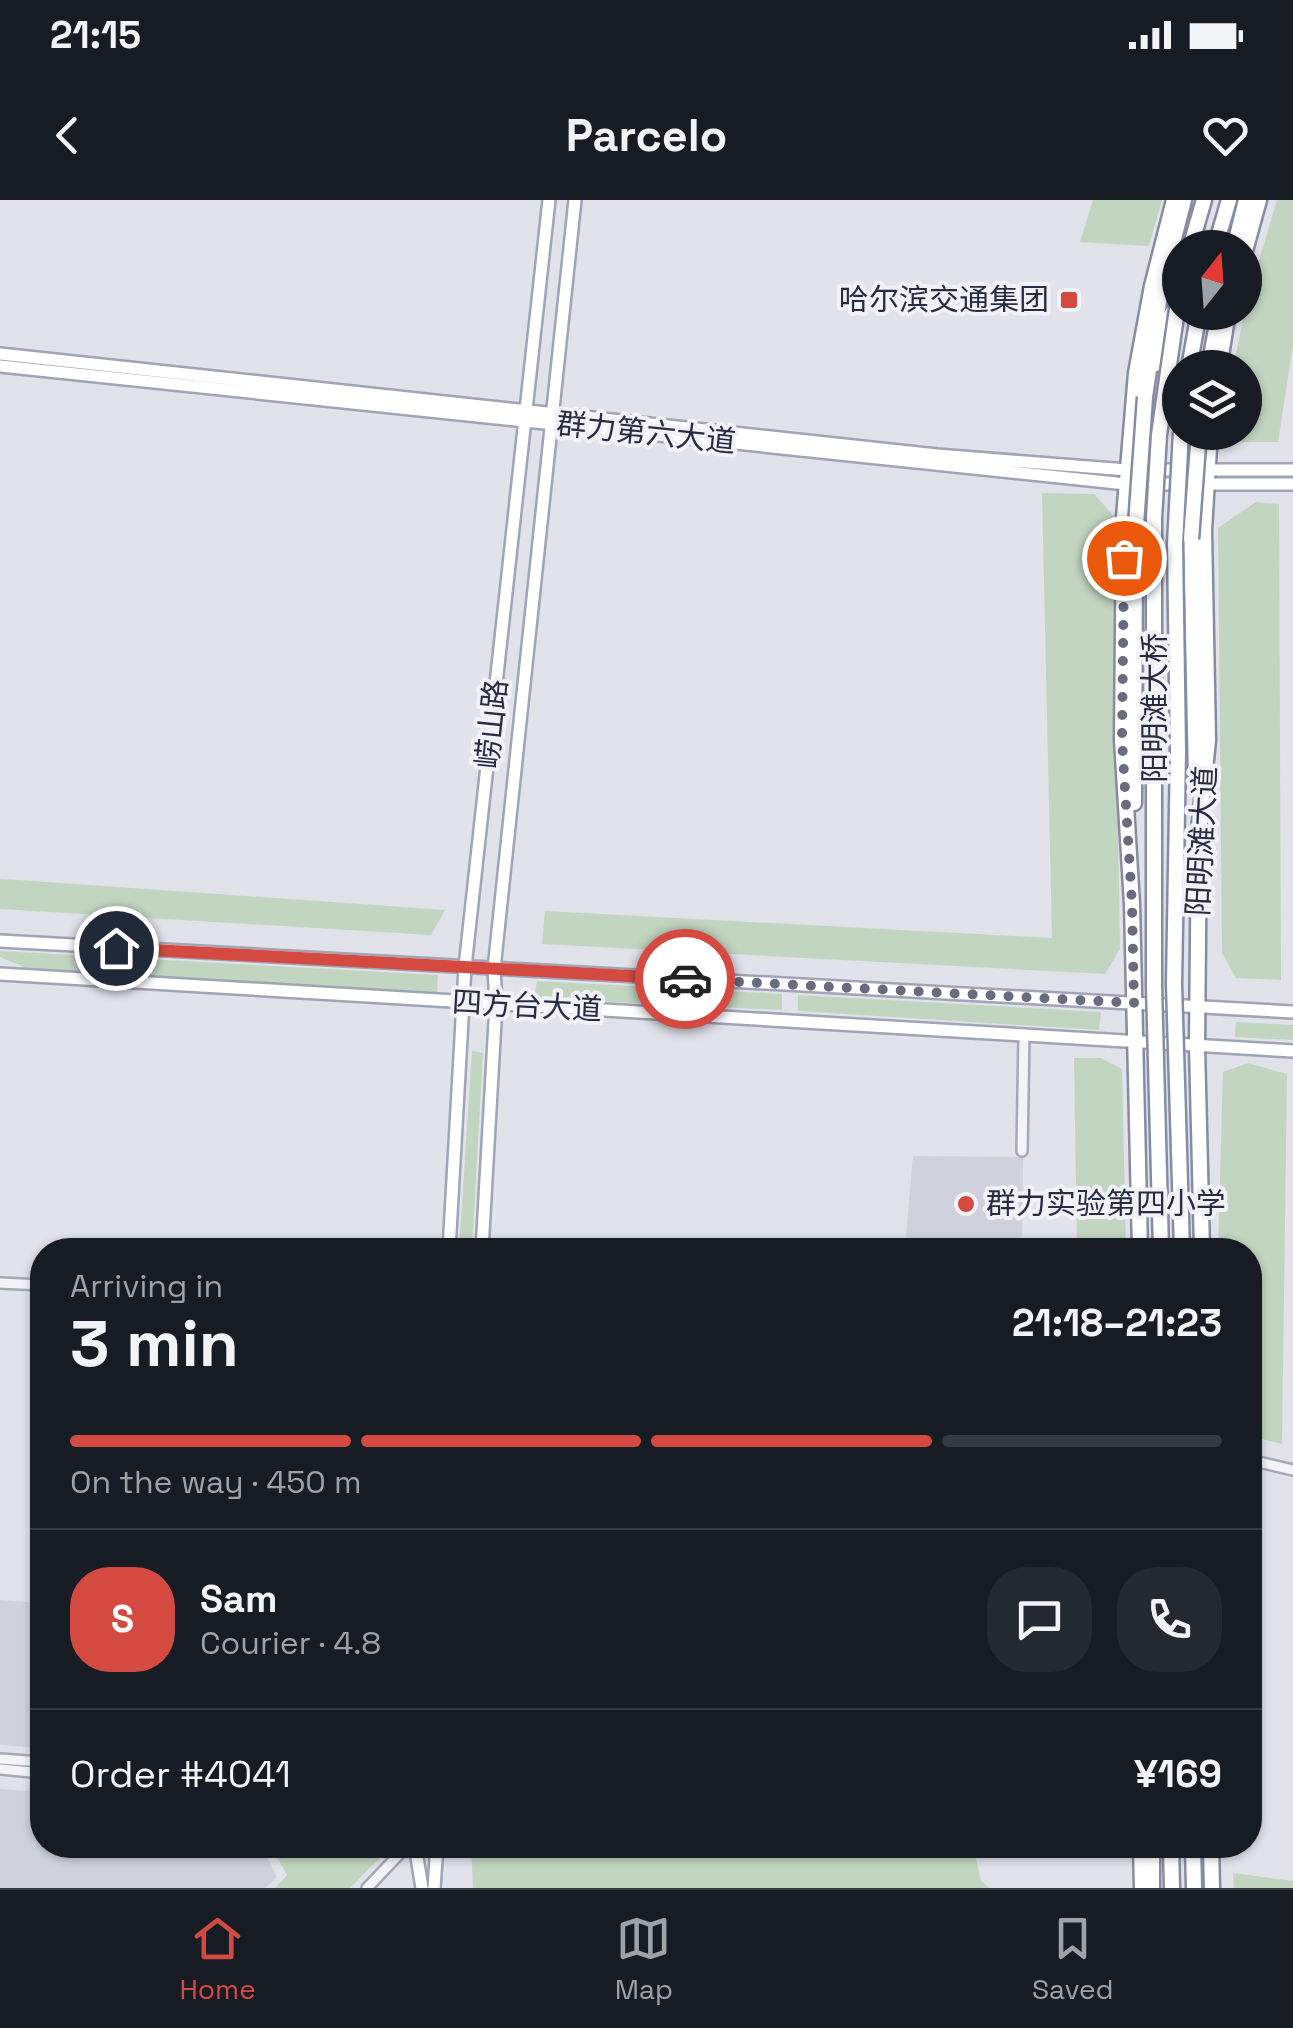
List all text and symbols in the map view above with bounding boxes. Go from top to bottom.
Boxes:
text: 21:15 [50,11,141,59]
text: Parcelo [566,107,727,164]
icon: back [40,108,95,163]
icon: heart [1198,108,1253,163]
north arrow [1162,230,1262,330]
map controls [1162,230,1262,450]
place label: 哈尔滨交通集团 [839,280,1049,319]
marker: 哈尔滨交通集团 [1058,289,1080,311]
button: layers [1162,350,1262,450]
street label: 群力第六大道 [555,404,738,461]
pin [1082,516,1167,601]
icon: bag [1097,531,1152,586]
street label: 阳明滩大桥 [1135,633,1174,783]
street label: 崂山路 [467,677,516,771]
street label: 阳明滩大道 [1178,765,1225,917]
pin [74,906,159,991]
icon: home [89,921,144,976]
courier [635,929,735,1029]
icon: car [658,952,713,1007]
street label: 四方台大道 [451,982,603,1029]
place label: 群力实验第四小学 [986,1184,1226,1223]
marker: 群力实验第四小学 [955,1193,977,1215]
text: Arriving in [70,1266,223,1306]
text: 21:18–21:23 [1012,1299,1222,1347]
text: 3 min [70,1302,239,1385]
text: On the way · 450 m [70,1462,362,1502]
button: chat [987,1567,1092,1672]
button: phone [1117,1567,1222,1672]
text: Sam [200,1575,277,1623]
text: S [111,1595,134,1643]
text: Courier · 4.8 [200,1623,381,1663]
text: Order #4041 [70,1750,291,1798]
text: ¥169 [1134,1750,1222,1798]
tab: Home [179,1911,256,2007]
tab: Map [615,1911,673,2007]
tab: Saved [1032,1911,1114,2007]

